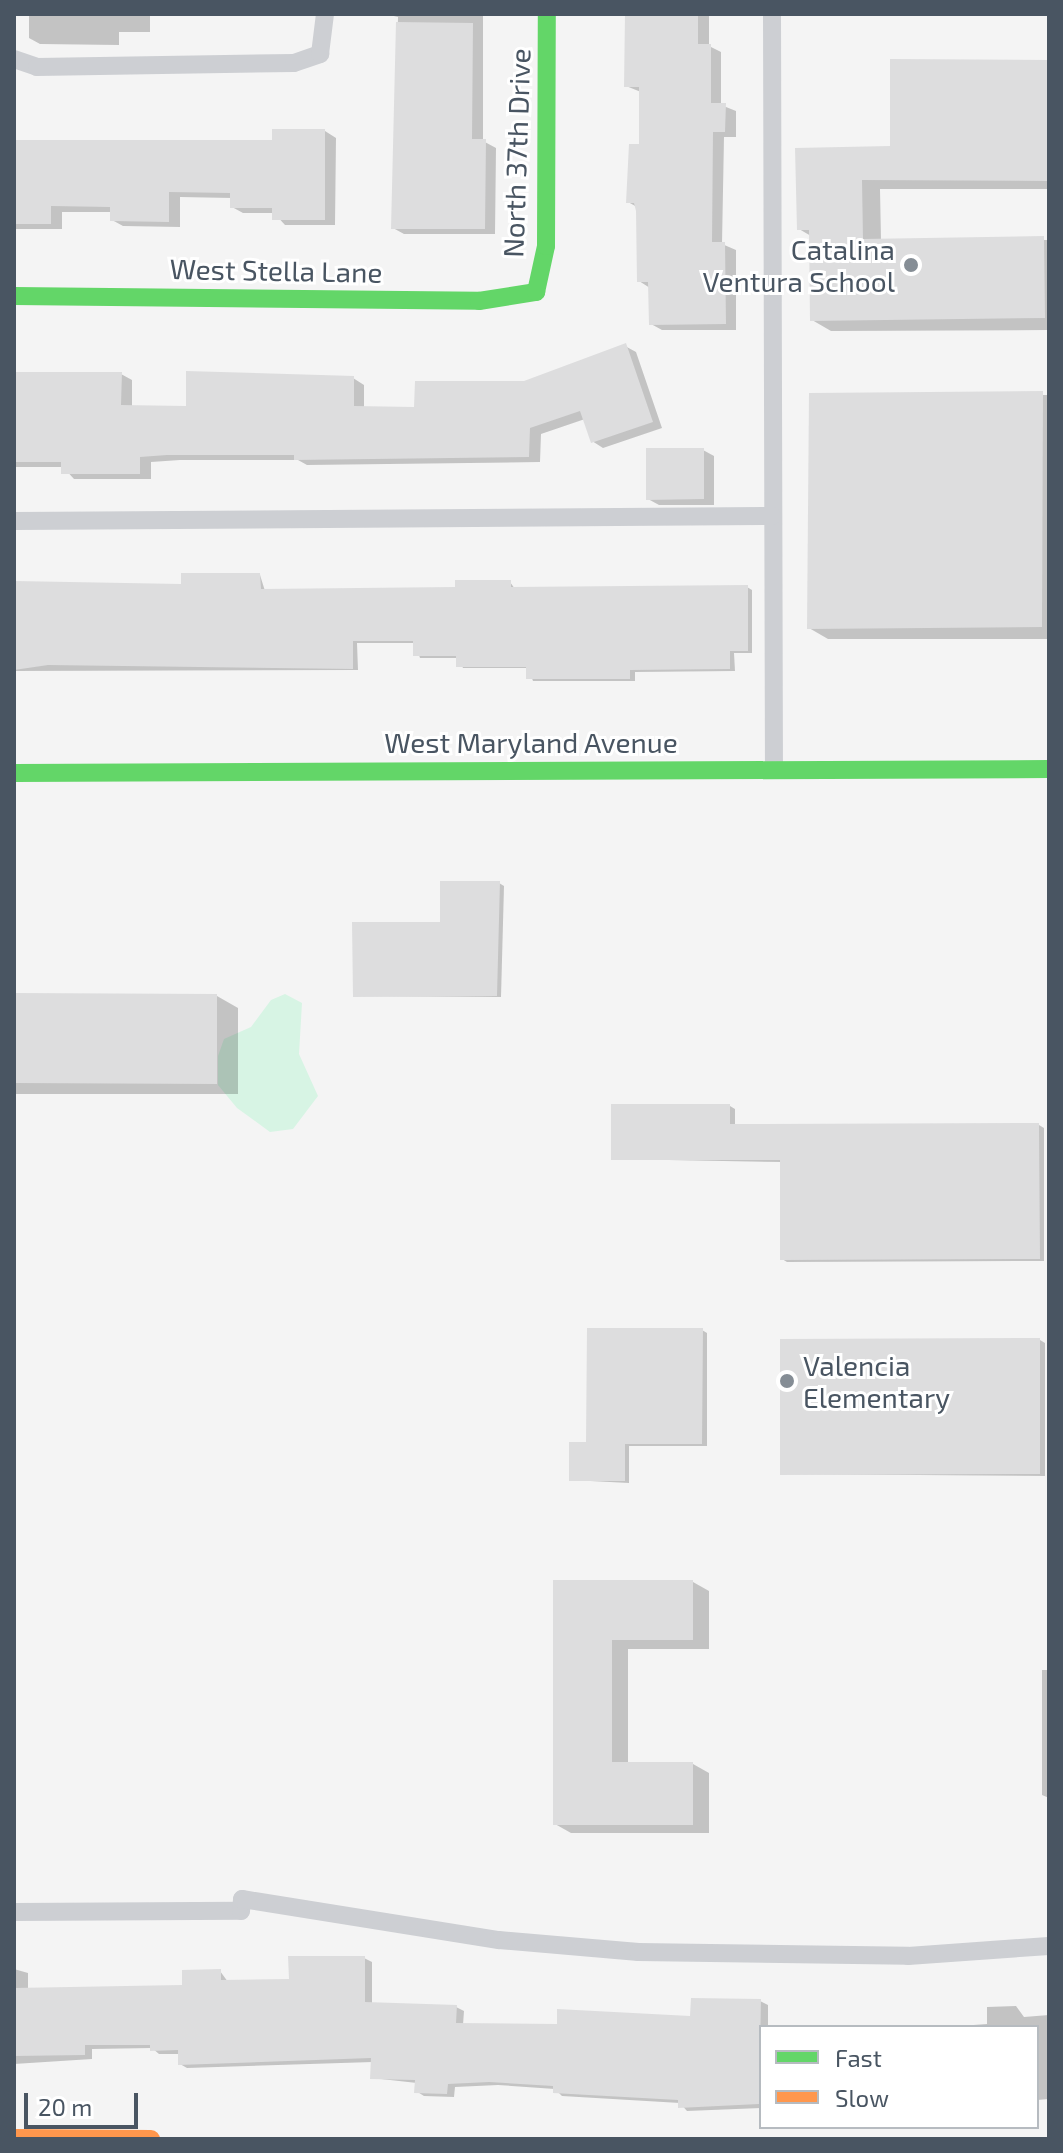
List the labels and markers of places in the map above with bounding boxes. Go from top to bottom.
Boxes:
place label: Catalina Ventura School [702,232,895,298]
marker: Catalina Ventura School [902,256,920,274]
place label: Valencia Elementary [803,1348,950,1414]
marker: Valencia Elementary [778,1372,796,1390]

